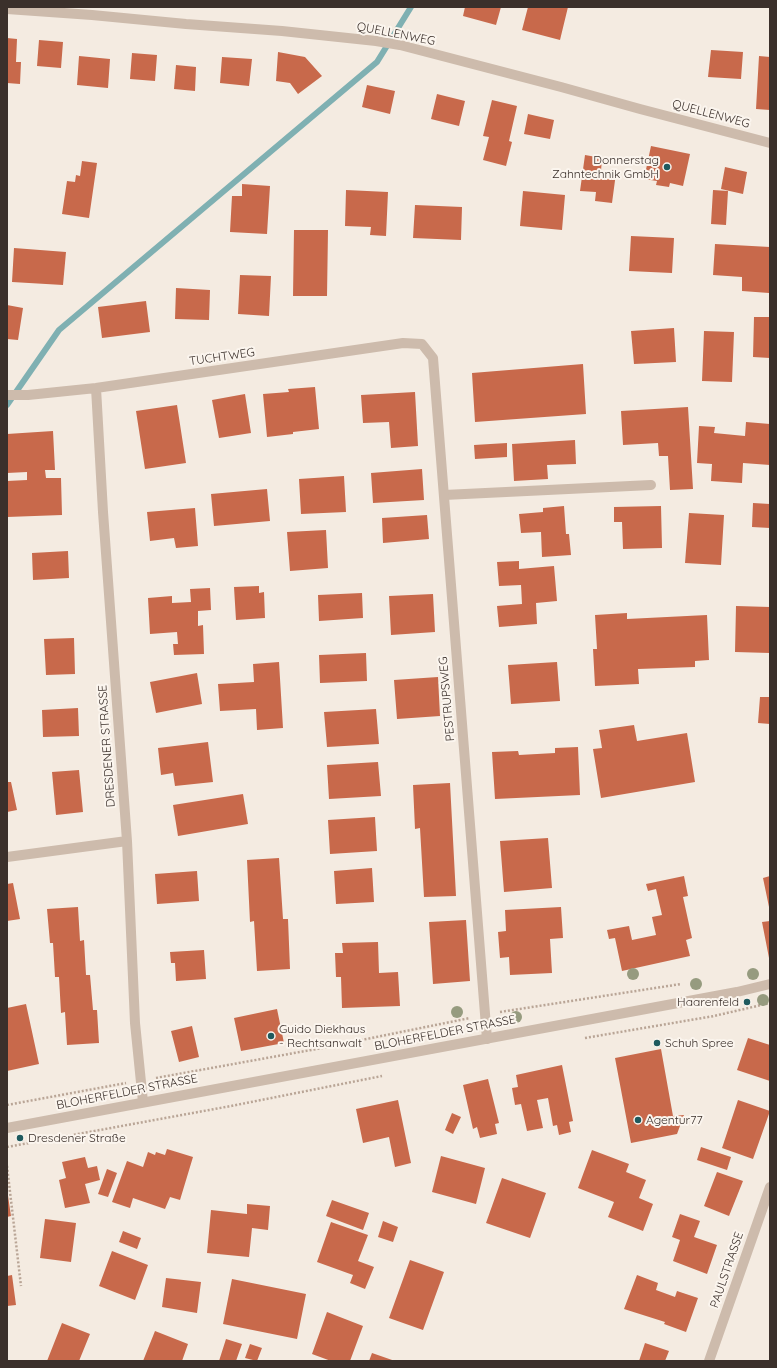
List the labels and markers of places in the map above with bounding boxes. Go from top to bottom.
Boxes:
place label: Donnerstag Zahntechnik GmbH [552,153,659,181]
marker: Donnerstag Zahntechnik GmbH [662,162,672,172]
place label: Haarenfeld [677,995,739,1009]
marker: Haarenfeld [742,997,752,1007]
place label: Guido Diekhaus - Rechtsanwalt [279,1022,365,1050]
marker: Guido Diekhaus - Rechtsanwalt [266,1031,276,1041]
place label: Schuh Spree [665,1036,734,1050]
marker: Schuh Spree [652,1038,662,1048]
place label: Agentur77 [646,1113,703,1127]
marker: Agentur77 [633,1115,643,1125]
place label: Dresdener Straße [28,1131,126,1145]
marker: Dresdener Straße [15,1133,25,1143]

